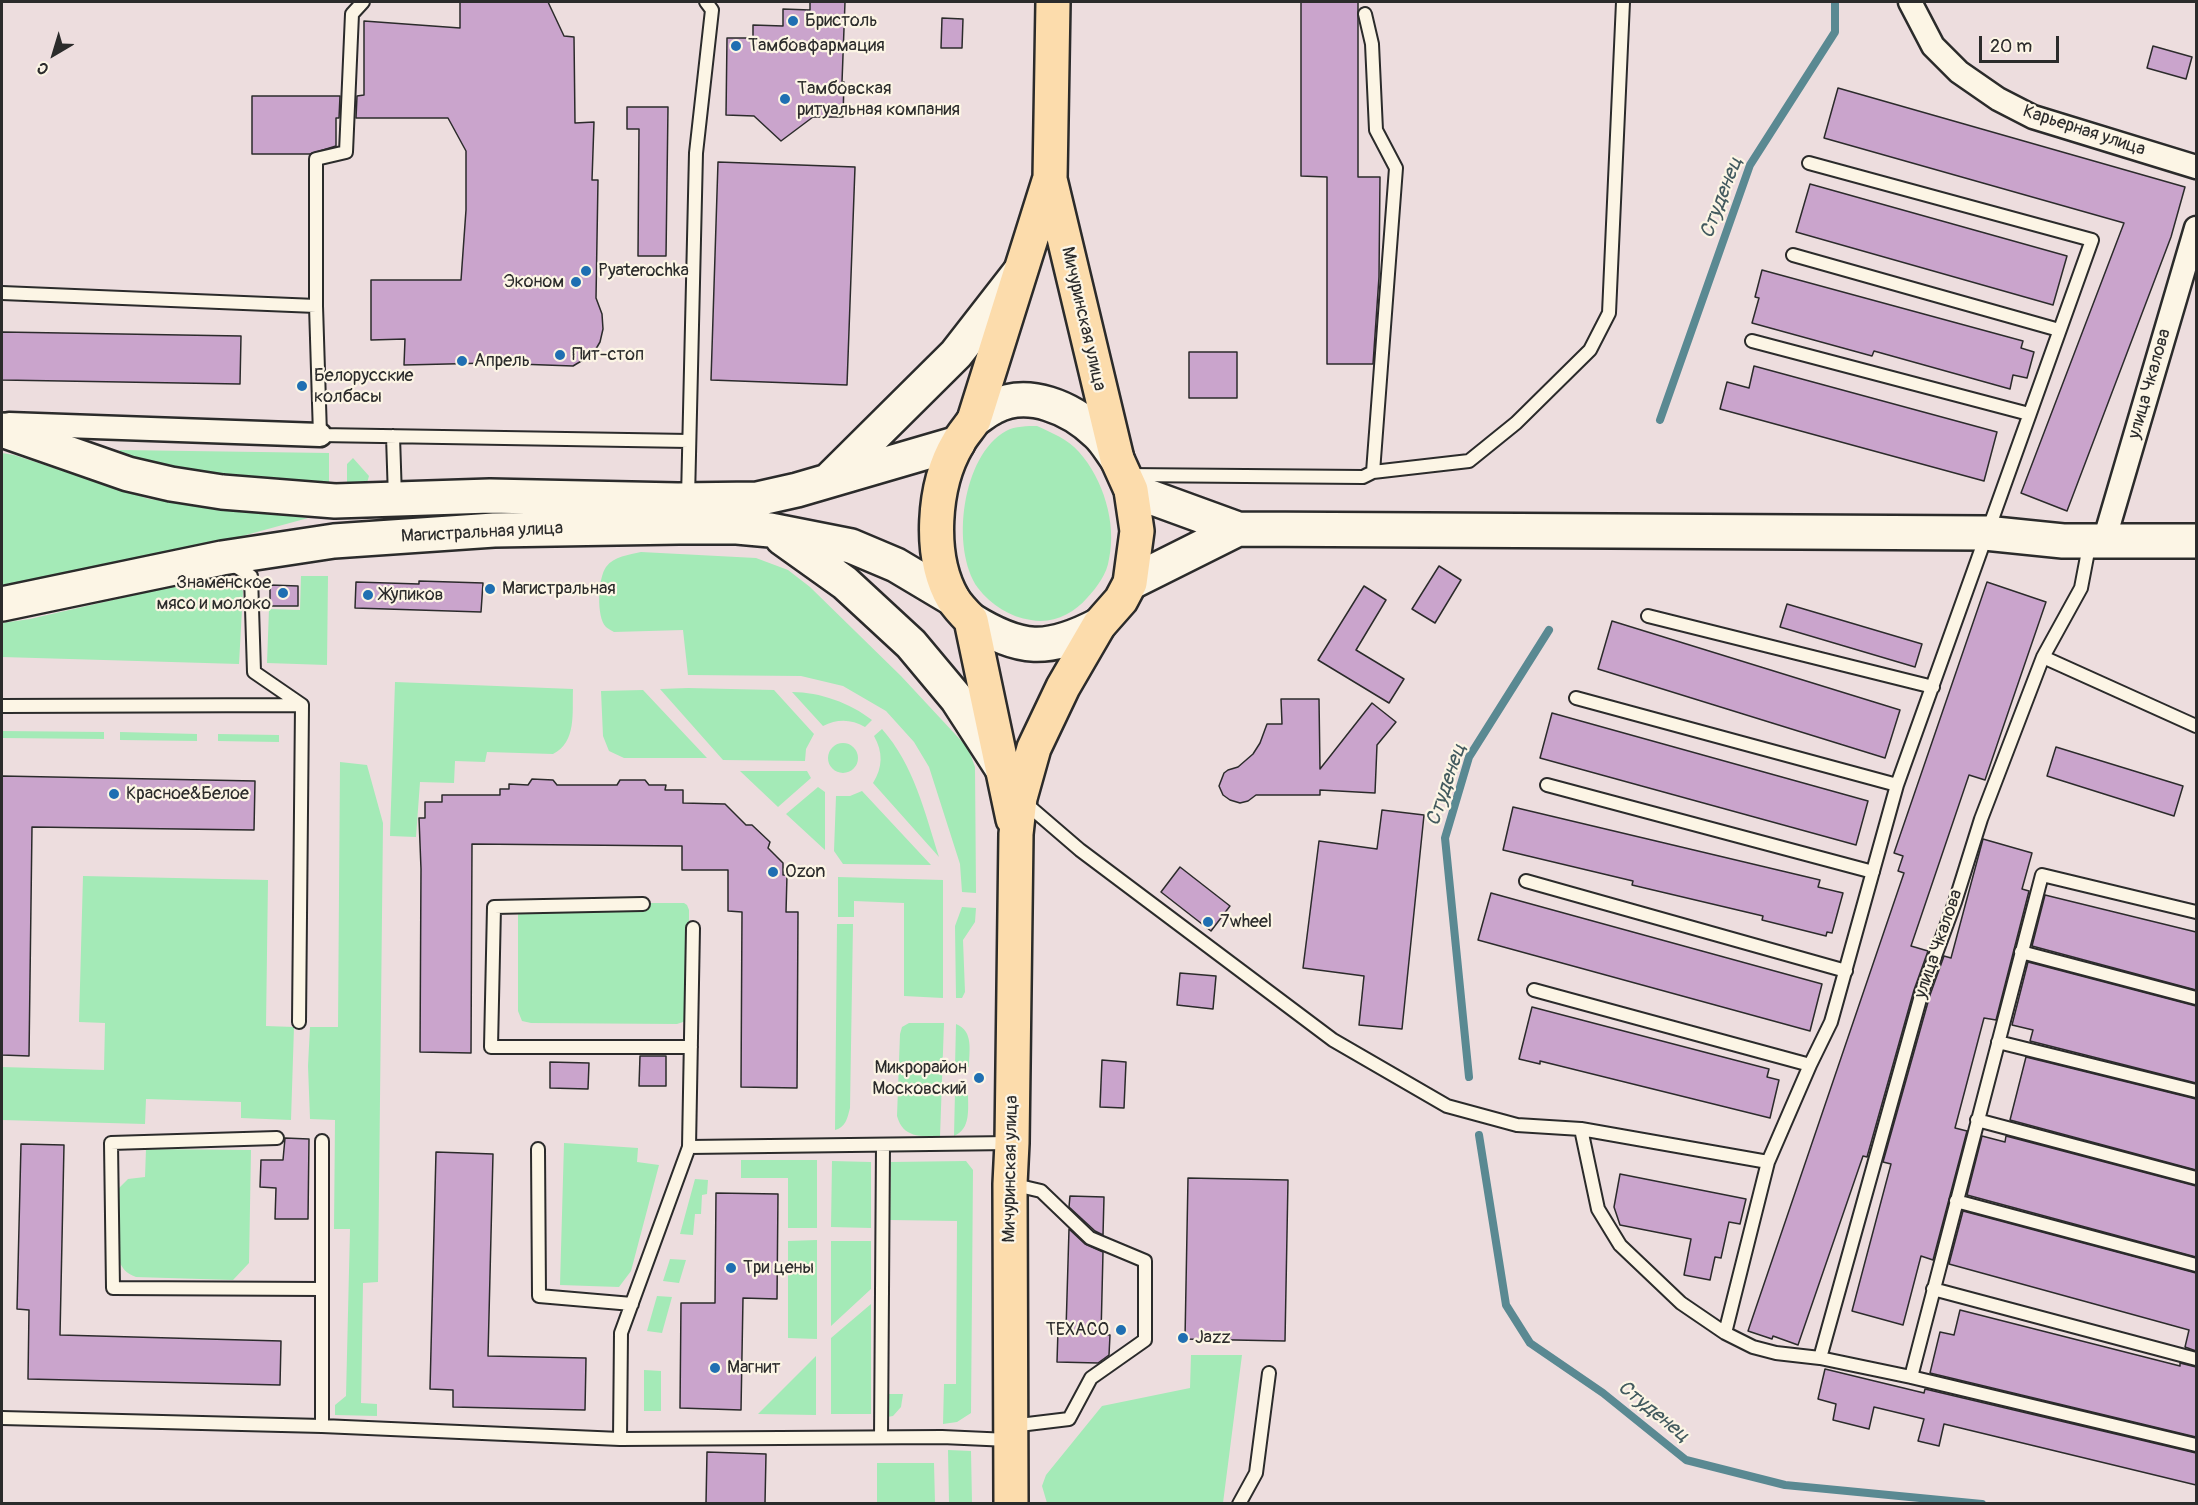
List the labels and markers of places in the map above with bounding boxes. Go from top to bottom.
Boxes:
place label: Бристоль [805,10,878,32]
marker: Бристоль [786,14,800,28]
place label: Тамбовфармация [748,35,885,57]
marker: Тамбовфармация [729,39,743,53]
place label: Тамбовская ритуальная компания [797,78,960,121]
marker: Тамбовская ритуальная компания [778,92,792,106]
place label: Pyaterochka [598,260,689,282]
marker: Pyaterochka [579,264,593,278]
place label: Эконом [504,271,564,293]
marker: Эконом [569,275,583,289]
place label: Пит-стоп [572,344,644,366]
marker: Пит-стоп [553,348,567,362]
place label: Апрель [474,350,530,372]
marker: Апрель [455,354,469,368]
place label: Белорусские колбасы [314,365,413,407]
marker: Белорусские колбасы [295,379,309,393]
place label: Знаменское мясо и молоко [156,572,271,614]
place label: Магистральная [502,578,616,600]
marker: Магистральная [483,582,497,596]
place label: Жупиков [380,584,443,606]
marker: Знаменское мясо и молоко [276,586,290,600]
marker: Жупиков [361,588,375,602]
place label: Красное&Белое [126,783,249,805]
marker: Красное&Белое [107,787,121,801]
place label: Ozon [785,861,825,883]
marker: Ozon [766,865,780,879]
place label: 7wheel [1220,911,1272,933]
marker: 7wheel [1201,915,1215,929]
place label: Микрорайон Московский [872,1057,967,1100]
marker: Микрорайон Московский [972,1071,986,1085]
place label: Три цены [743,1257,814,1279]
marker: Три цены [724,1261,738,1275]
place label: ТЕХАСО [1046,1319,1109,1341]
marker: ТЕХАСО [1114,1323,1128,1337]
place label: Jazz [1195,1327,1231,1349]
marker: Jazz [1176,1331,1190,1345]
place label: Магнит [727,1357,780,1379]
marker: Магнит [708,1361,722,1375]

